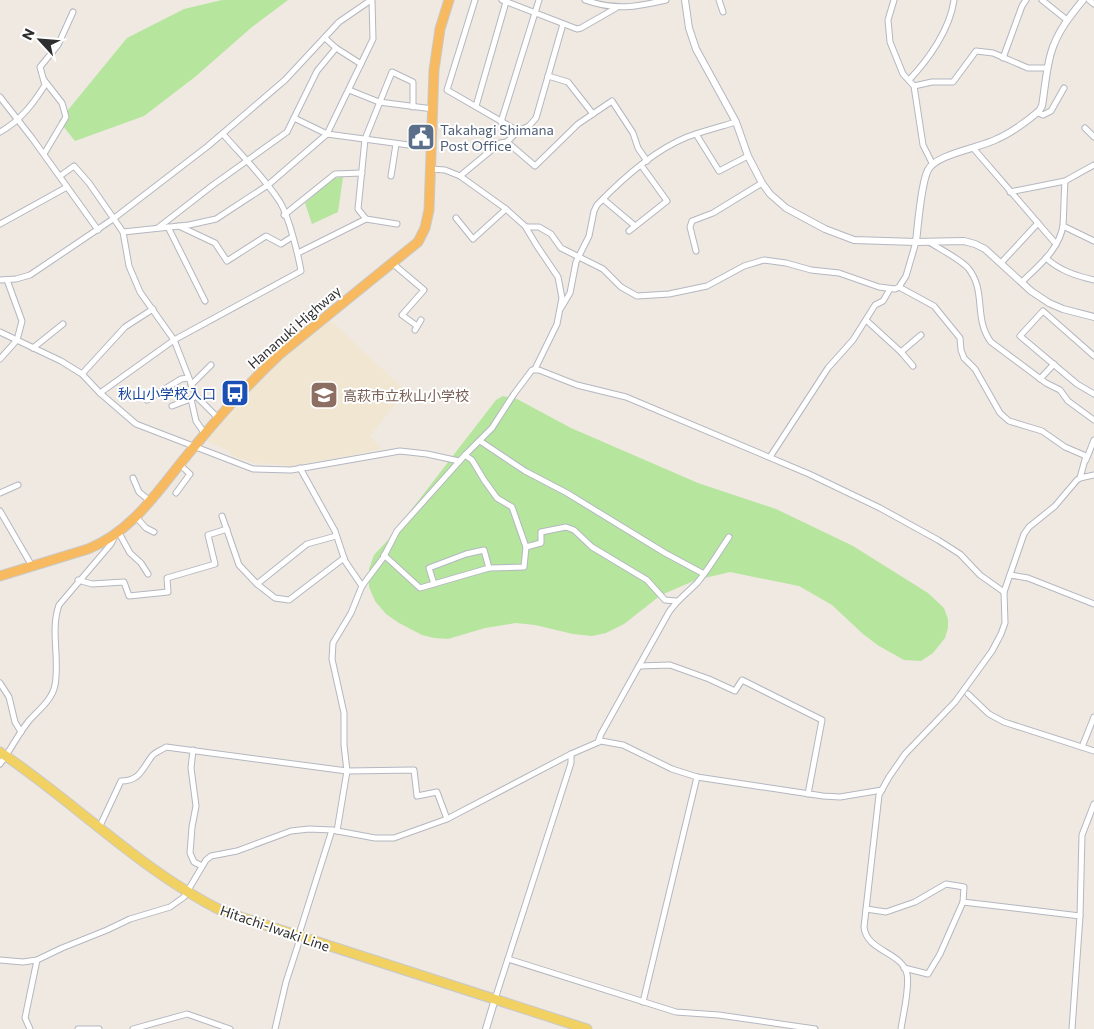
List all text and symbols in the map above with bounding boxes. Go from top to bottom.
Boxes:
north arrow [15,15,65,65]
text: N [18,26,38,43]
place label: Takahagi Shimana Post Office [440,121,554,154]
public building icon: Takahagi Shimana Post Office [406,122,436,152]
street label: Hananuki Highway [244,282,344,372]
bus stop icon: 秋山小学校入口 [220,378,250,408]
school or university icon: 高萩市立秋山小学校 [309,380,339,410]
place label: 秋山小学校入口 [118,385,216,402]
place label: 高萩市立秋山小学校 [343,387,469,404]
street label: Hitachi-Iwaki Line [218,901,332,955]

